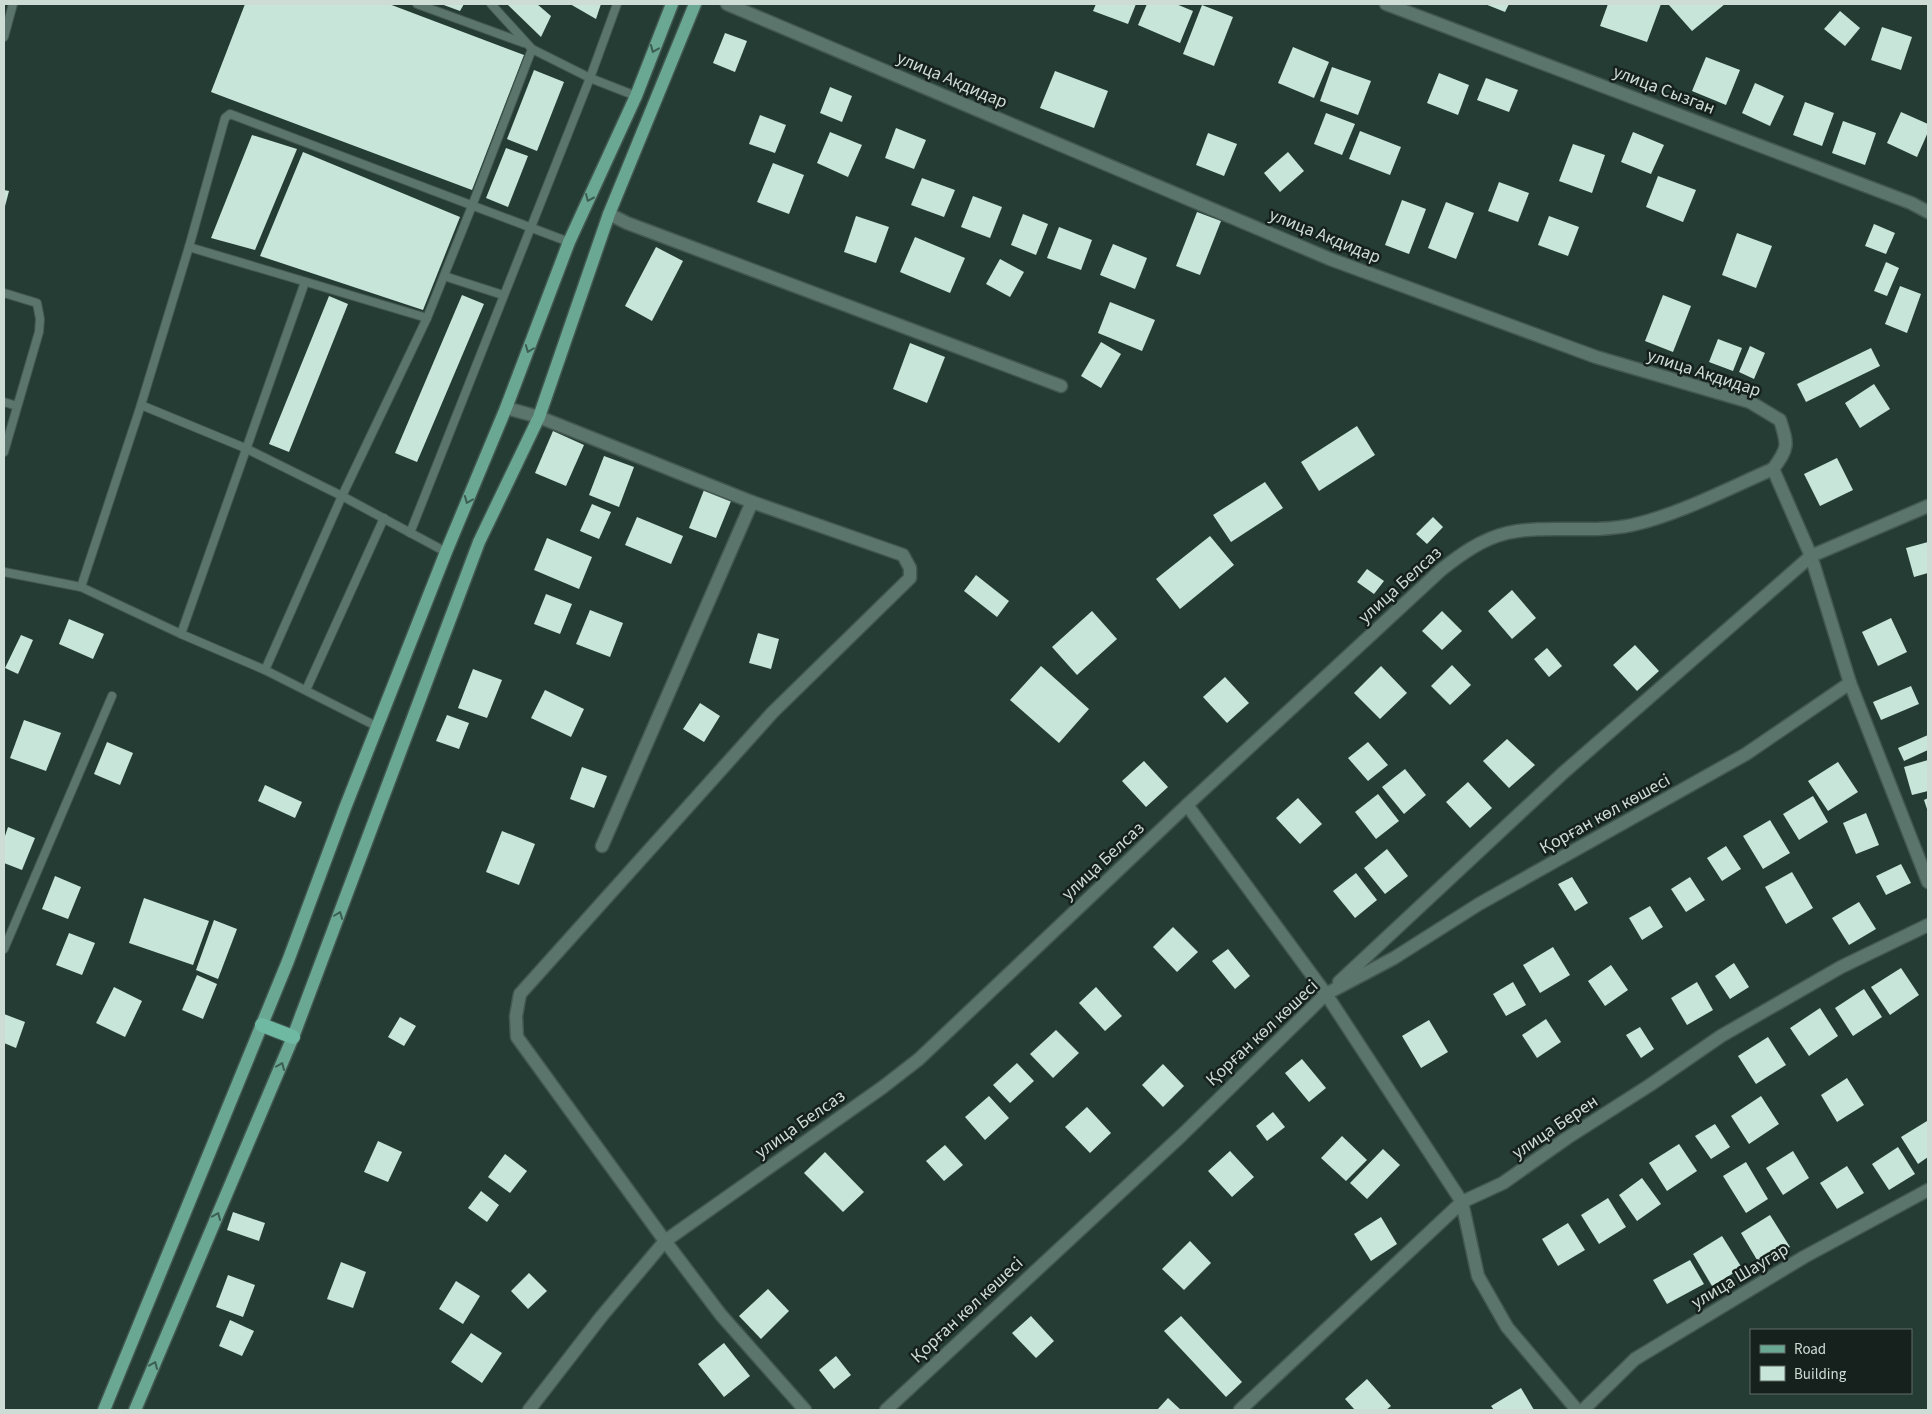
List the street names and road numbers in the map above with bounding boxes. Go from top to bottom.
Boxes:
street label: улица Акдидар [893,45,1011,115]
street label: улица Сызган [1609,59,1719,121]
street label: улица Акдидар [1265,202,1385,270]
street label: улица Акдидар [1644,343,1764,403]
street label: улица Белсаз [1353,541,1447,629]
street label: Қорған көл көшесі [1535,768,1675,860]
street label: улица Белсаз [1056,816,1150,906]
street label: Қорған көл көшесі [1200,974,1324,1092]
street label: улица Белсаз [750,1084,850,1164]
street label: улица Берен [1507,1089,1603,1165]
street label: улица Шаугар [1686,1237,1794,1315]
street label: Қорған көл көшесі [905,1251,1029,1369]

